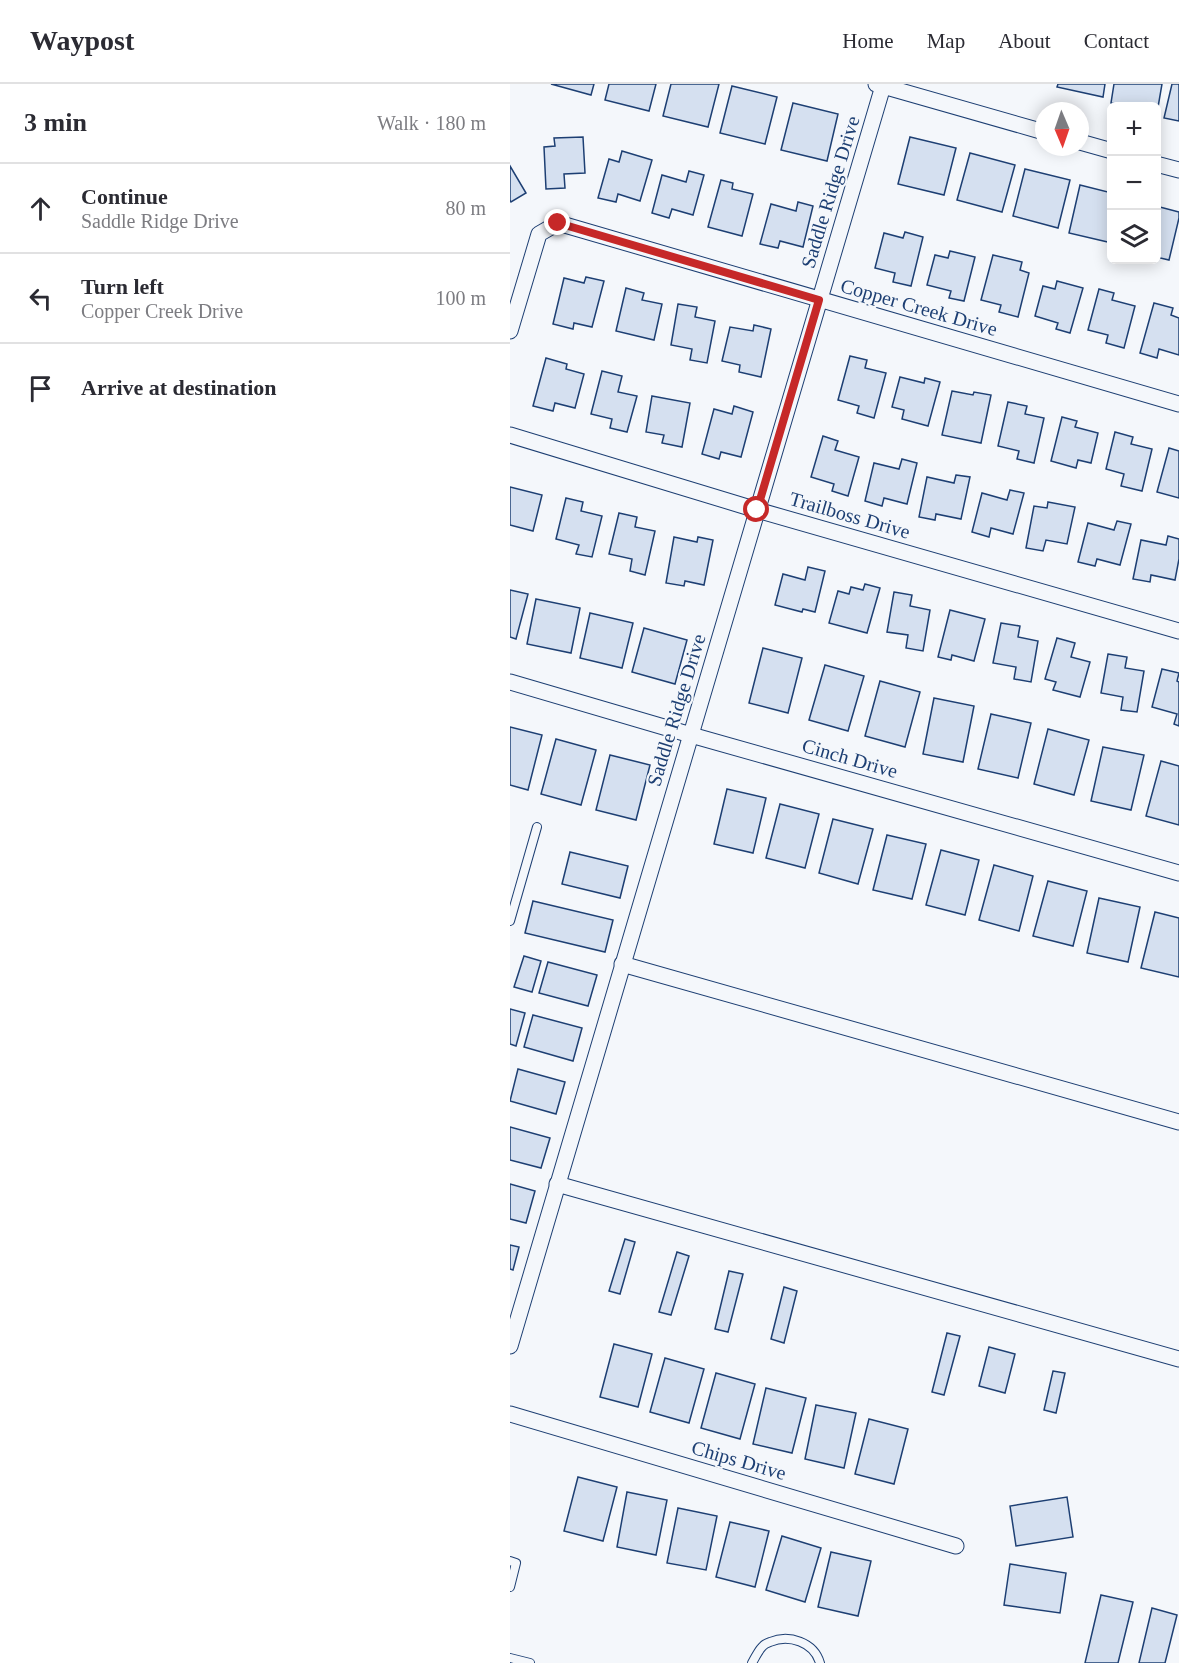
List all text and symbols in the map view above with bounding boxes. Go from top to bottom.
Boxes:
text: Waypost [30,25,134,56]
text: Home [842,29,894,53]
text: Map [927,29,965,53]
text: About [998,29,1051,53]
text: Contact [1084,29,1149,53]
north arrow [1035,102,1089,156]
map controls [1107,102,1161,264]
button: + [1107,102,1161,156]
text: 3 min [24,108,87,137]
text: Walk · 180 m [377,112,486,134]
street label: Saddle Ridge Drive [796,113,865,271]
button: − [1107,156,1161,210]
text: Continue [81,184,168,209]
icon: ahead [24,192,57,225]
text: 80 m [445,197,486,219]
route end [544,209,570,235]
text: Saddle Ridge Drive [81,210,239,232]
button: layers [1107,210,1161,264]
text: Turn left [81,274,164,299]
street label: Copper Creek Drive [838,274,1000,341]
icon: left [24,282,57,315]
text: 100 m [435,287,486,309]
text: Copper Creek Drive [81,300,243,322]
icon: arrive [24,372,57,405]
text: Arrive at destination [81,375,277,400]
street label: Trailboss Drive [787,487,913,543]
route start [743,496,769,522]
street label: Saddle Ridge Drive [642,631,711,789]
street label: Cinch Drive [800,734,900,782]
street label: Chips Drive [689,1436,789,1485]

